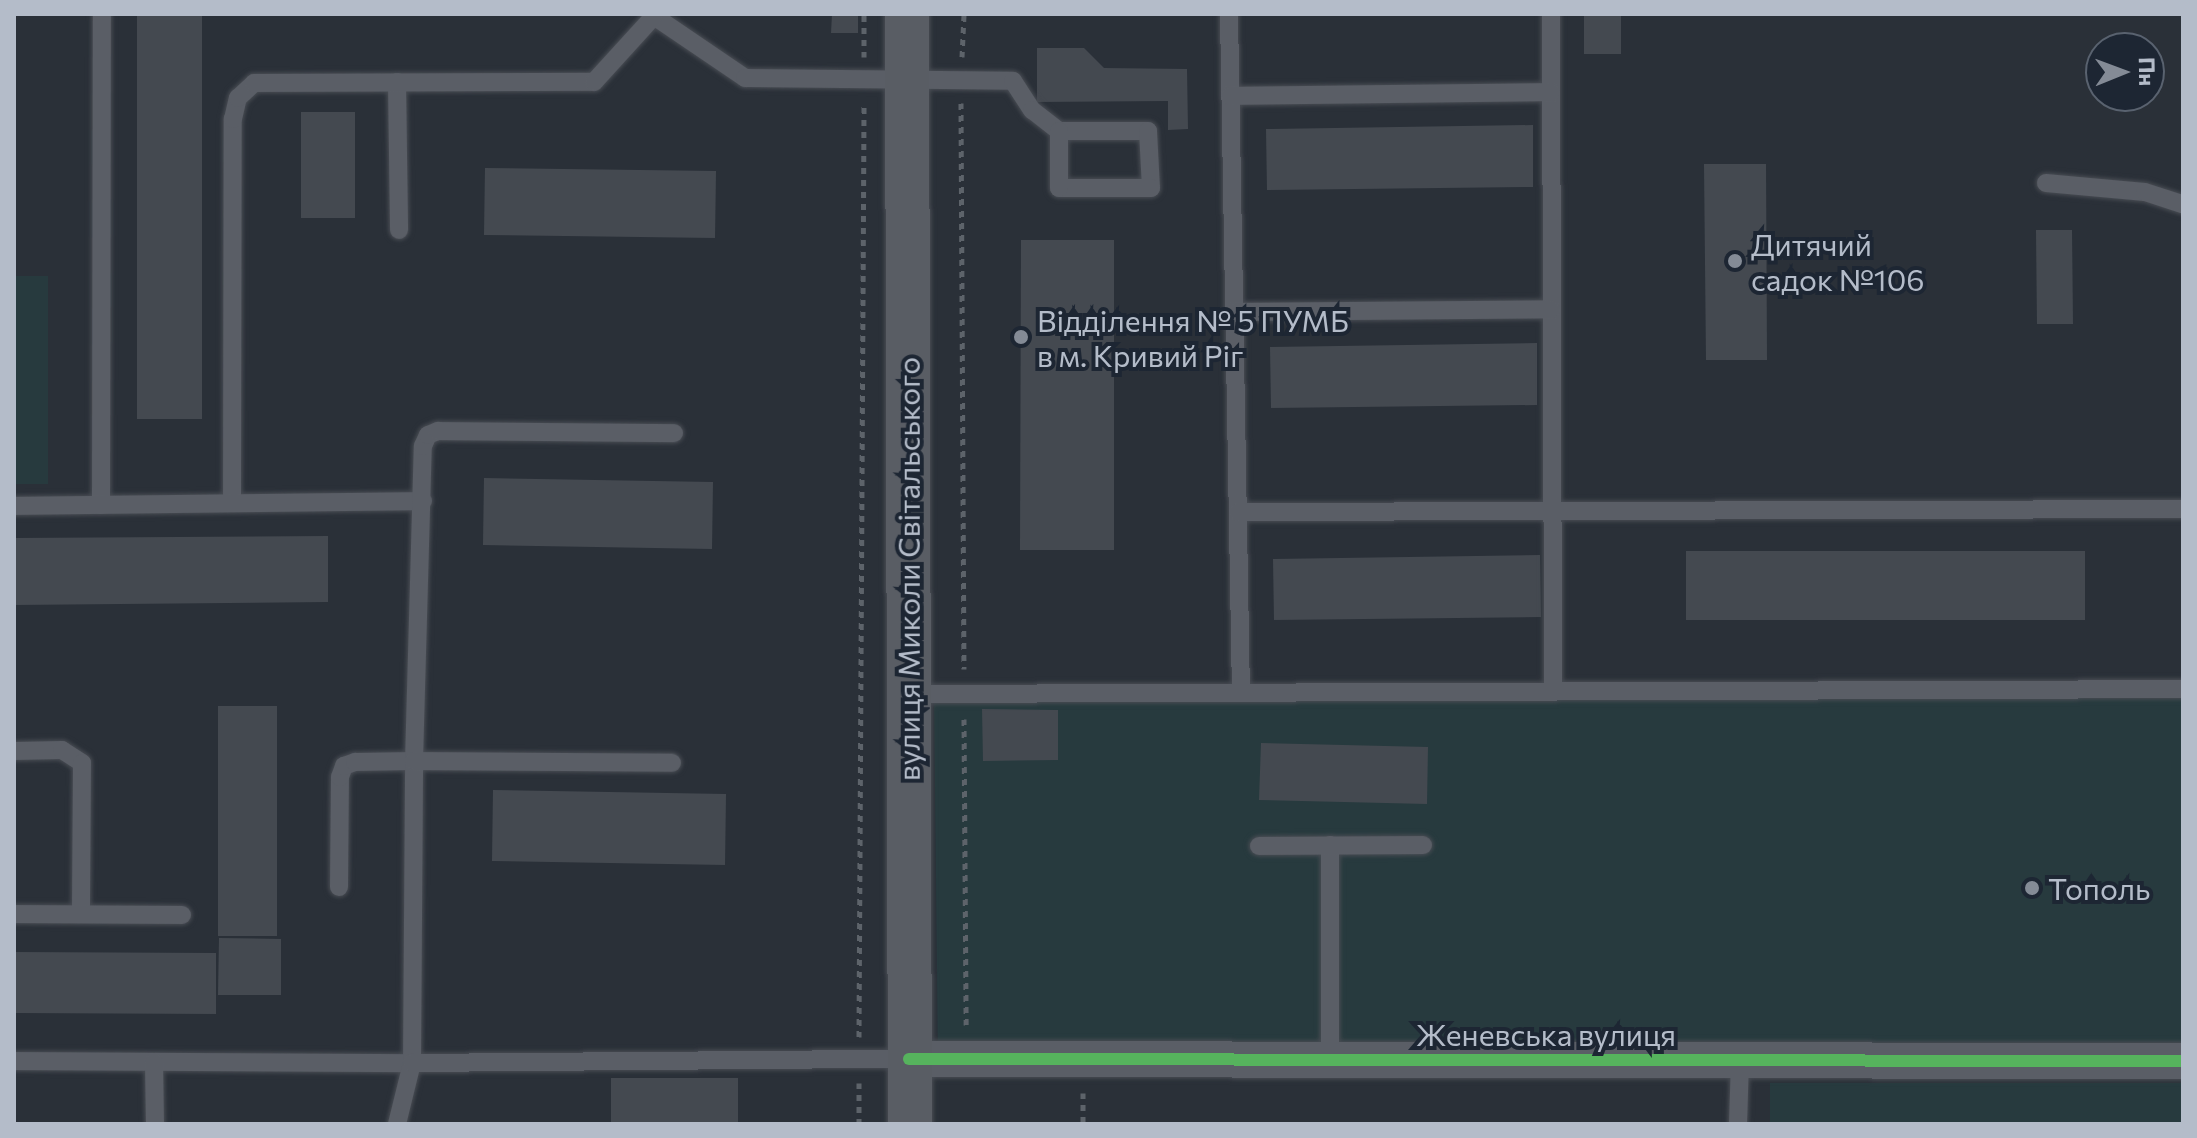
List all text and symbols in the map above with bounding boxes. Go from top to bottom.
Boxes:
north arrow [2085,32,2165,112]
text: Пн [2134,57,2161,86]
place label: Дитячий садок №106 [1751,226,1924,296]
marker: Дитячий садок №106 [1726,252,1744,270]
place label: Відділення № 5 ПУМБ в м. Кривий Ріг [1037,302,1349,372]
marker: Відділення № 5 ПУМБ в м. Кривий Ріг [1012,328,1030,346]
street label: вулиця Миколи Світальського [890,357,926,781]
place label: Тополь [2048,870,2150,906]
marker: Тополь [2023,879,2041,897]
street label: Женевська вулиця [1416,1016,1676,1052]

